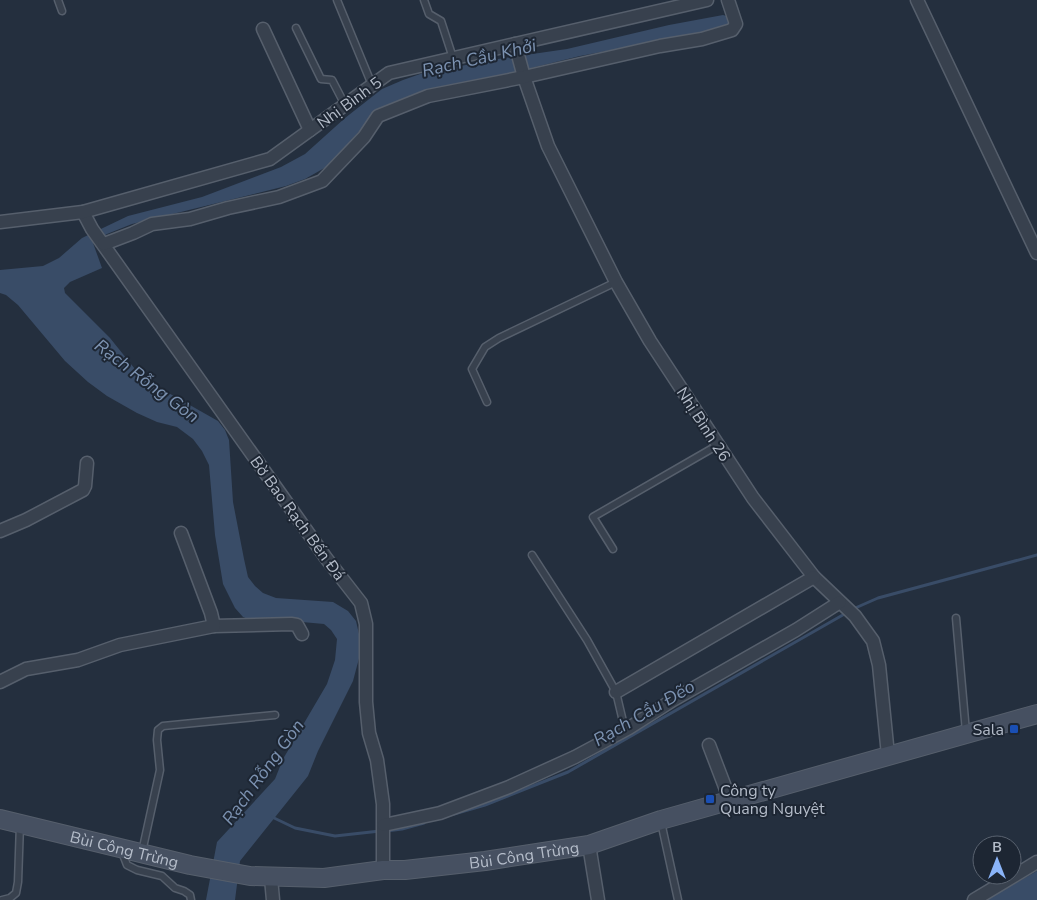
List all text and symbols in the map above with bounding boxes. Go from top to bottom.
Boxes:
water label: Rạch Cầu Khởi [420,33,539,83]
street label: Nhị Bình 5 [313,72,386,134]
water label: Rạch Rỗng Gòn [90,334,204,428]
street label: Nhị Bình 26 [671,383,735,466]
street label: Bờ Bao Rạch Bến Đá [245,452,350,585]
water label: Rạch Cầu Đẽo [589,674,699,752]
water label: Rạch Rỗng Gòn [216,714,310,830]
place label: Sala [972,719,1004,741]
marker: Sala [1008,723,1020,735]
place label: Công ty Quang Nguyệt [720,780,825,820]
marker: Công ty Quang Nguyệt [704,793,716,805]
street label: Bùi Công Trừng [68,826,181,874]
north arrow [972,835,1022,885]
street label: Bùi Công Trừng [468,837,581,875]
text: B [992,838,1002,857]

